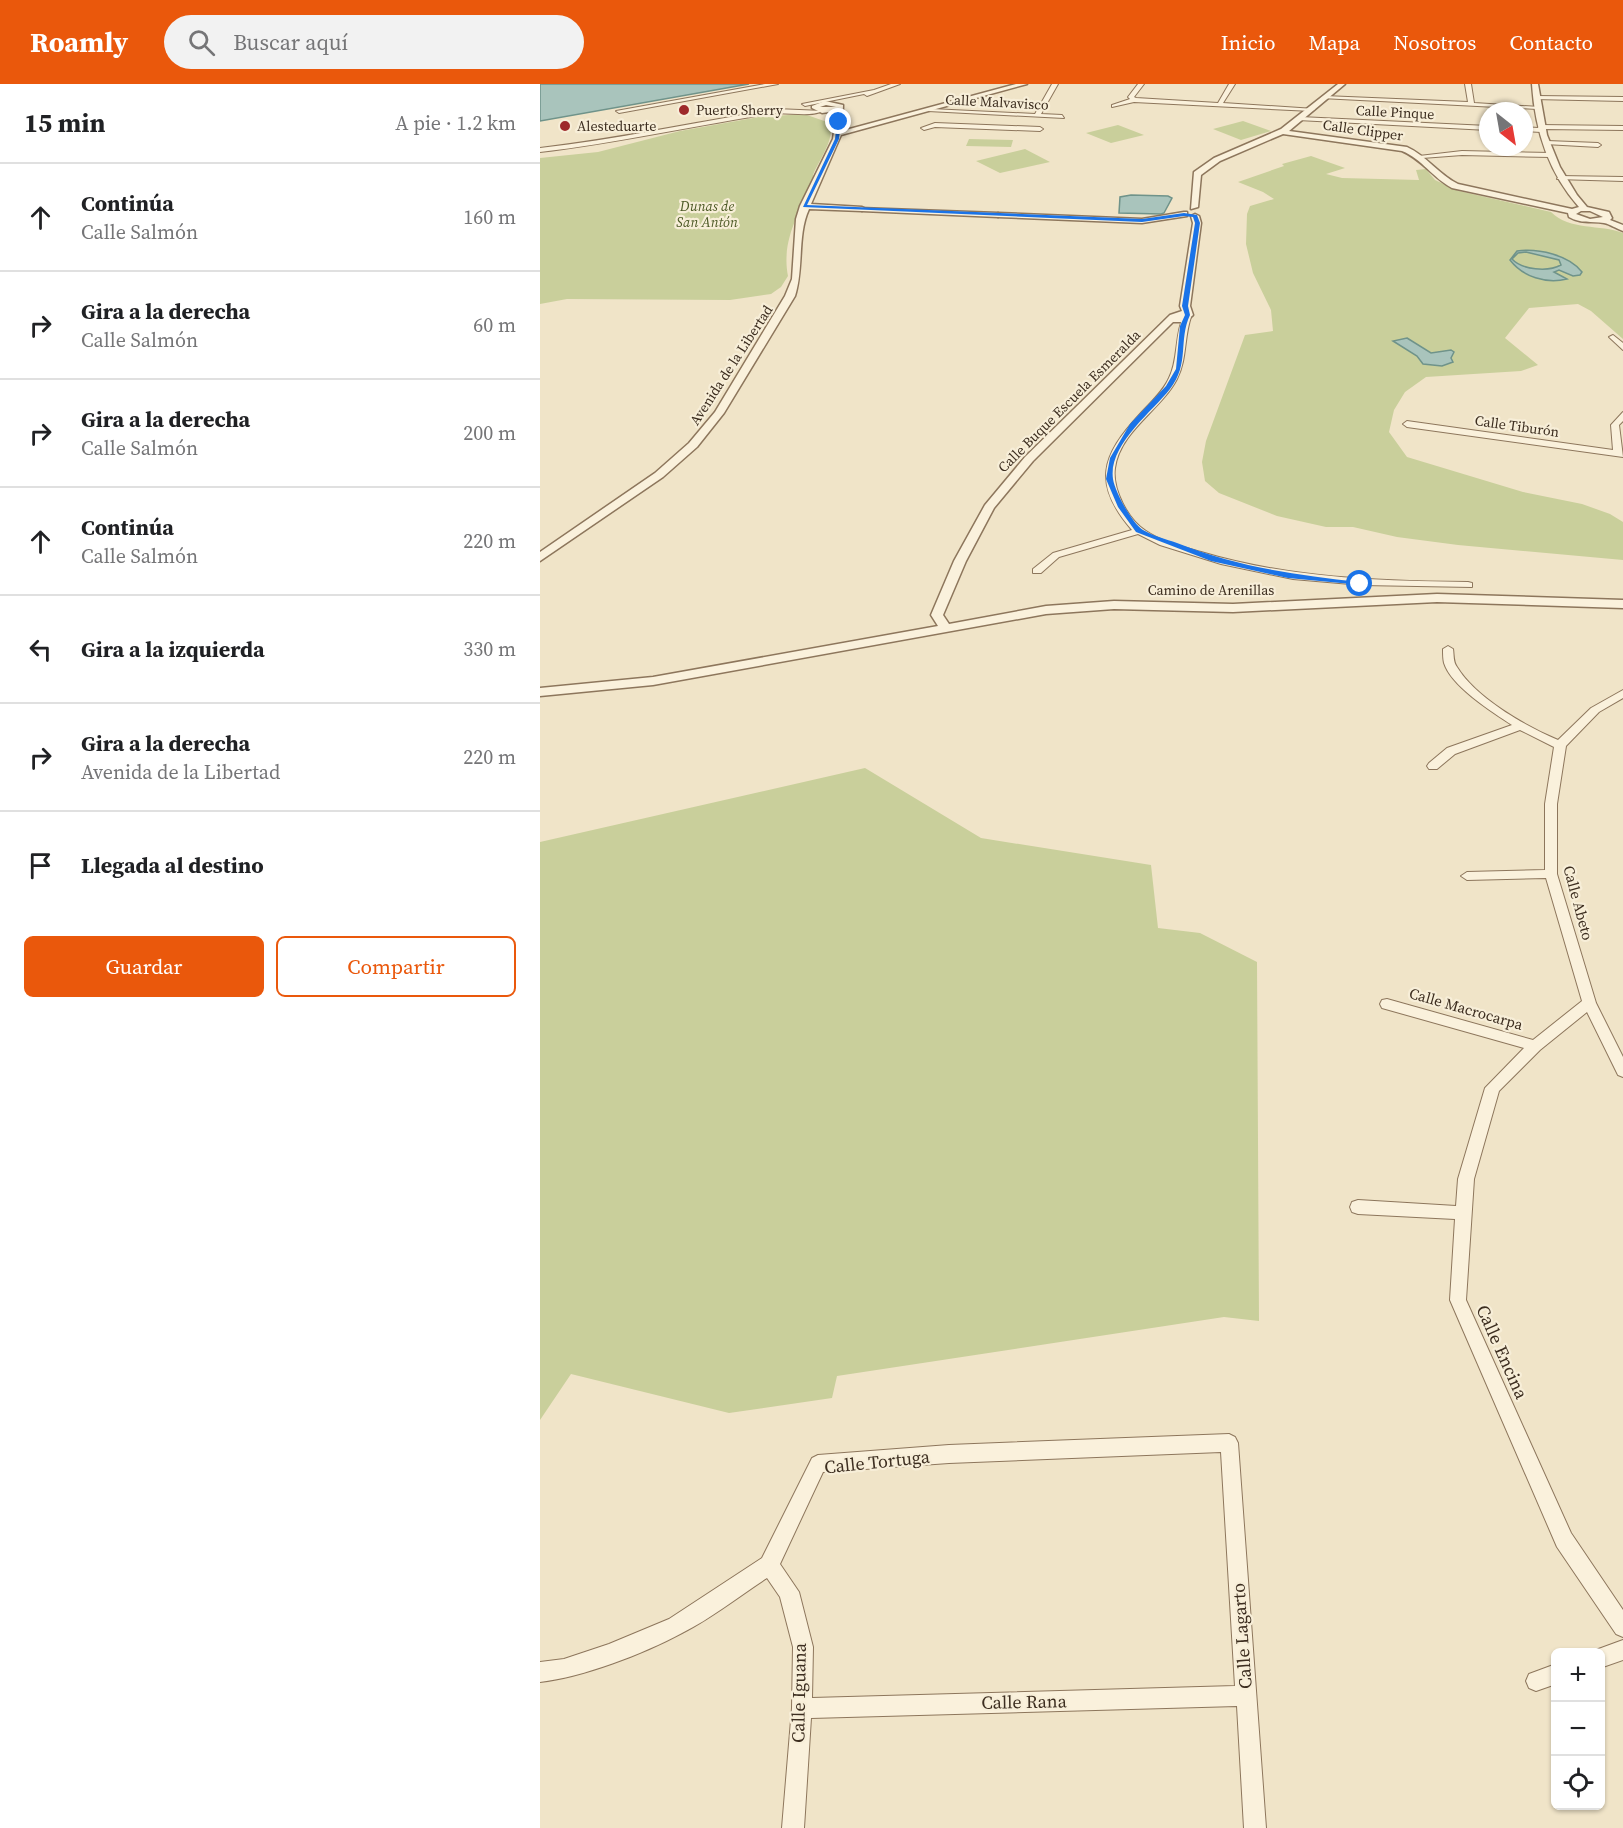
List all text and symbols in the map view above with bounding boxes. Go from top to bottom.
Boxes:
search box [164,15,584,69]
text: Roamly [30,23,128,61]
icon: search [185,26,218,59]
text: Buscar aquí [233,27,348,57]
text: Inicio [1221,28,1275,57]
text: Mapa [1308,28,1360,57]
text: Nosotros [1393,28,1476,57]
text: Contacto [1509,28,1593,57]
street label: Calle Malvavisco [945,89,1050,115]
place label: Puerto Sherry [696,100,784,120]
street label: Calle Pinque [1355,100,1435,124]
north arrow [1479,102,1533,156]
marker: Puerto Sherry [677,103,691,117]
text: 15 min [24,105,106,141]
route end [825,108,851,134]
text: A pie · 1.2 km [395,109,516,137]
street label: Calle Clipper [1322,114,1405,146]
place label: Alesteduarte [577,116,656,136]
marker: Alesteduarte [558,119,572,133]
text: Continúa [81,188,174,218]
park label: Dunas de San Antón [676,196,738,232]
icon: ahead [24,201,57,234]
text: 160 m [463,203,516,231]
text: Calle Salmón [81,218,198,246]
text: Gira a la derecha [81,296,250,326]
street label: Avenida de la Libertad [685,301,777,429]
icon: right [24,309,57,342]
text: 60 m [473,311,516,339]
street label: Calle Buque Escuela Esmeralda [993,325,1145,477]
text: Calle Salmón [81,326,198,354]
text: Gira a la derecha [81,404,250,434]
street label: Calle Tiburón [1473,410,1561,442]
icon: right [24,417,57,450]
text: 200 m [463,419,516,447]
text: Calle Salmón [81,434,198,462]
text: Continúa [81,512,174,542]
icon: ahead [24,525,57,558]
text: 220 m [463,527,516,555]
text: Calle Salmón [81,542,198,570]
route start [1346,570,1372,596]
street label: Camino de Arenillas [1148,580,1274,600]
icon: left [24,633,57,666]
text: Gira a la izquierda [81,634,265,664]
text: 330 m [463,635,516,663]
text: Gira a la derecha [81,728,250,758]
icon: right [24,741,57,774]
text: 220 m [463,743,516,771]
text: Avenida de la Libertad [81,758,280,786]
icon: arrive [24,849,57,882]
text: Llegada al destino [81,850,264,880]
street label: Calle Abeto [1558,863,1599,943]
button: Guardar [24,936,264,997]
button: Compartir [276,936,516,997]
street label: Calle Macrocarpa [1407,982,1526,1035]
street label: Calle Encina [1471,1301,1535,1404]
street label: Calle Tortuga [823,1443,932,1479]
street label: Calle Lagarto [1225,1582,1258,1690]
street label: Calle Iguana [785,1642,812,1743]
map controls [1551,1648,1605,1810]
button: + [1551,1648,1605,1702]
street label: Calle Rana [981,1688,1068,1715]
button: − [1551,1702,1605,1756]
button: locate [1551,1756,1605,1810]

